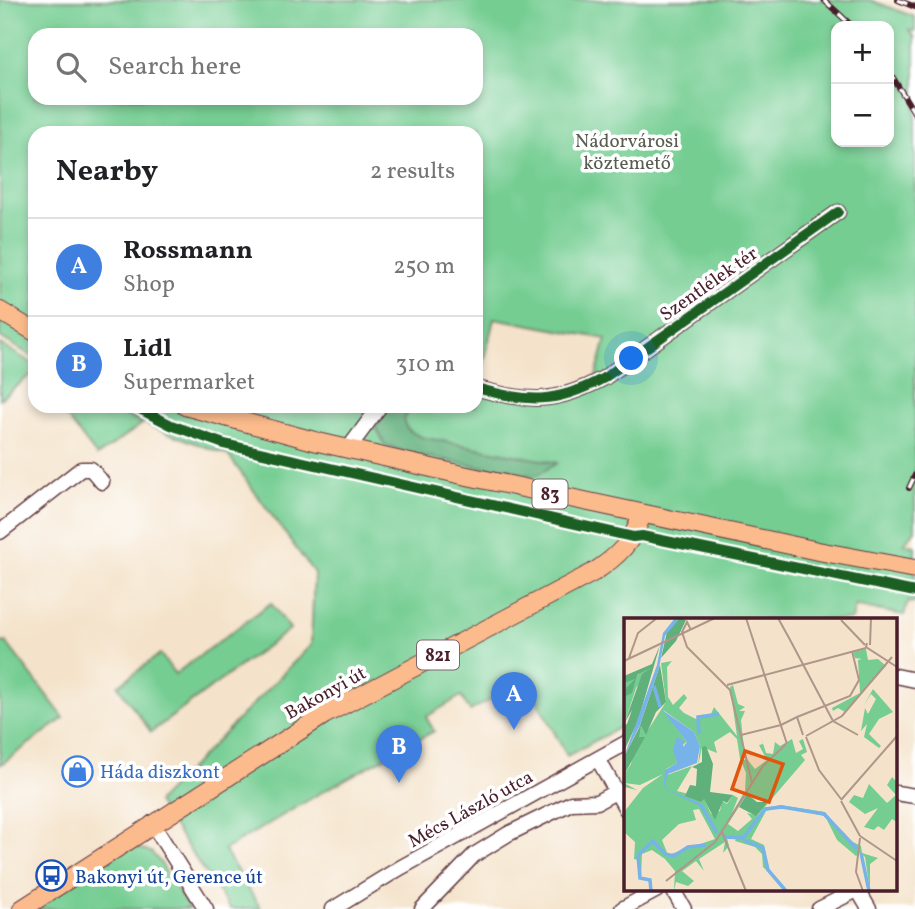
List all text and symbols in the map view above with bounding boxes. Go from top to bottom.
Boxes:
map controls [831,21,894,147]
button: + [831,21,894,84]
search box [28,28,483,105]
icon: search [52,48,90,86]
text: Search here [108,49,241,85]
button: − [831,84,894,147]
park label: Nádorvárosi köztemető [575,129,679,177]
text: Nearby [56,151,158,193]
text: 2 results [370,156,455,188]
text: Rossmann [123,233,253,269]
street label: Szentlélek tér [655,241,763,328]
text: A [71,251,87,283]
text: 250 m [393,251,455,283]
text: Shop [123,269,175,301]
text: Lidl [123,331,172,367]
your location [614,341,648,375]
text: B [71,349,87,381]
text: 310 m [395,349,455,381]
text: Supermarket [123,367,255,399]
road number: 83 [532,480,568,508]
inset map [624,618,898,892]
road number: 821 [417,640,459,670]
street label: Bakonyi út [281,661,372,727]
pin: A [491,672,537,730]
pin: B [376,725,422,783]
shop icon: Háda diszkont [60,754,94,788]
place label: Háda diszkont [100,760,220,786]
street label: Mécs László utca [404,765,538,855]
bus stop icon: Bakonyi út, Gerence út [35,859,69,893]
place label: Bakonyi út, Gerence út [75,865,263,891]

